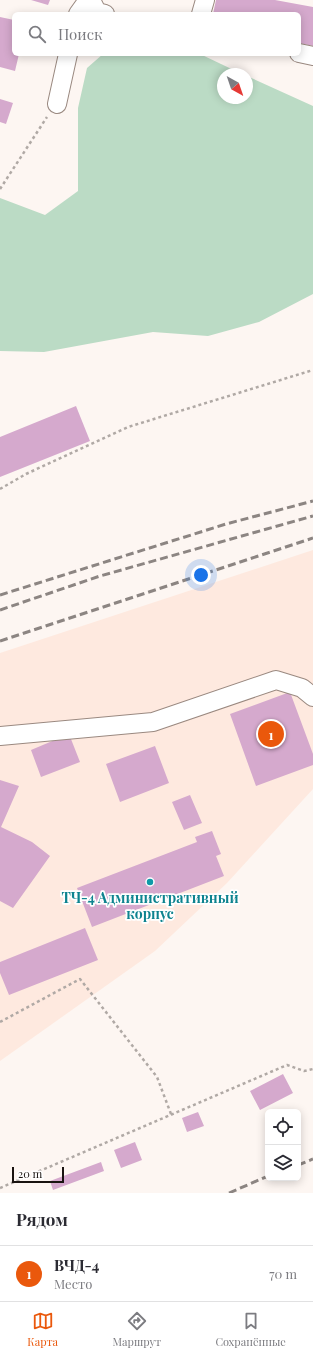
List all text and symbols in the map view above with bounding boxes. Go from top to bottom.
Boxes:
search box [12,12,301,56]
icon: search [26,23,48,45]
text: Поиск [58,24,103,44]
north arrow [217,68,253,104]
your location [191,565,211,585]
pin: 1 [258,719,284,749]
marker: ТЧ-4 Административный корпус [145,877,155,887]
place label: ТЧ-4 Административный корпус [61,888,239,923]
map controls [265,1109,301,1181]
button: locate [265,1109,301,1145]
button: layers [265,1145,301,1181]
scale bar [12,1165,64,1184]
text: 20 m [18,1166,42,1181]
text: Рядом [16,1208,68,1230]
text: ВЧД-4 [54,1255,99,1275]
text: 1 [27,1265,31,1282]
text: 70 m [269,1265,297,1282]
text: Место [54,1275,92,1292]
tab: Карта [27,1310,58,1349]
tab: Маршрут [113,1310,161,1349]
tab: Сохранённые [216,1310,286,1349]

